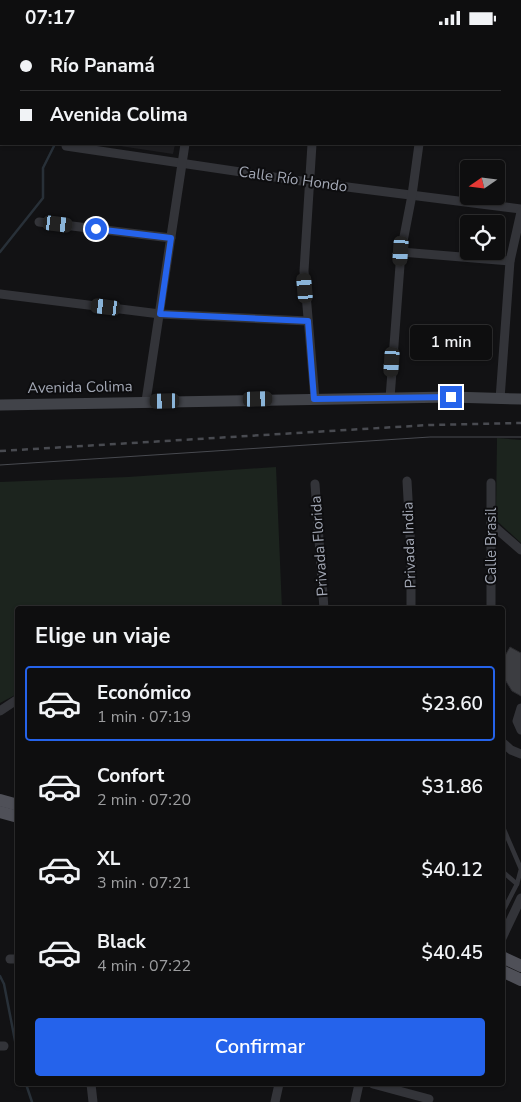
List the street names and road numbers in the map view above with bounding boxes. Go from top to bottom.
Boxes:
street label: Calle Río Hondo [237,161,349,197]
street label: Avenida Colima [27,376,133,398]
street label: Privada Florida [306,495,332,597]
street label: Privada India [397,501,421,589]
street label: Calle Brasil [481,507,501,584]

